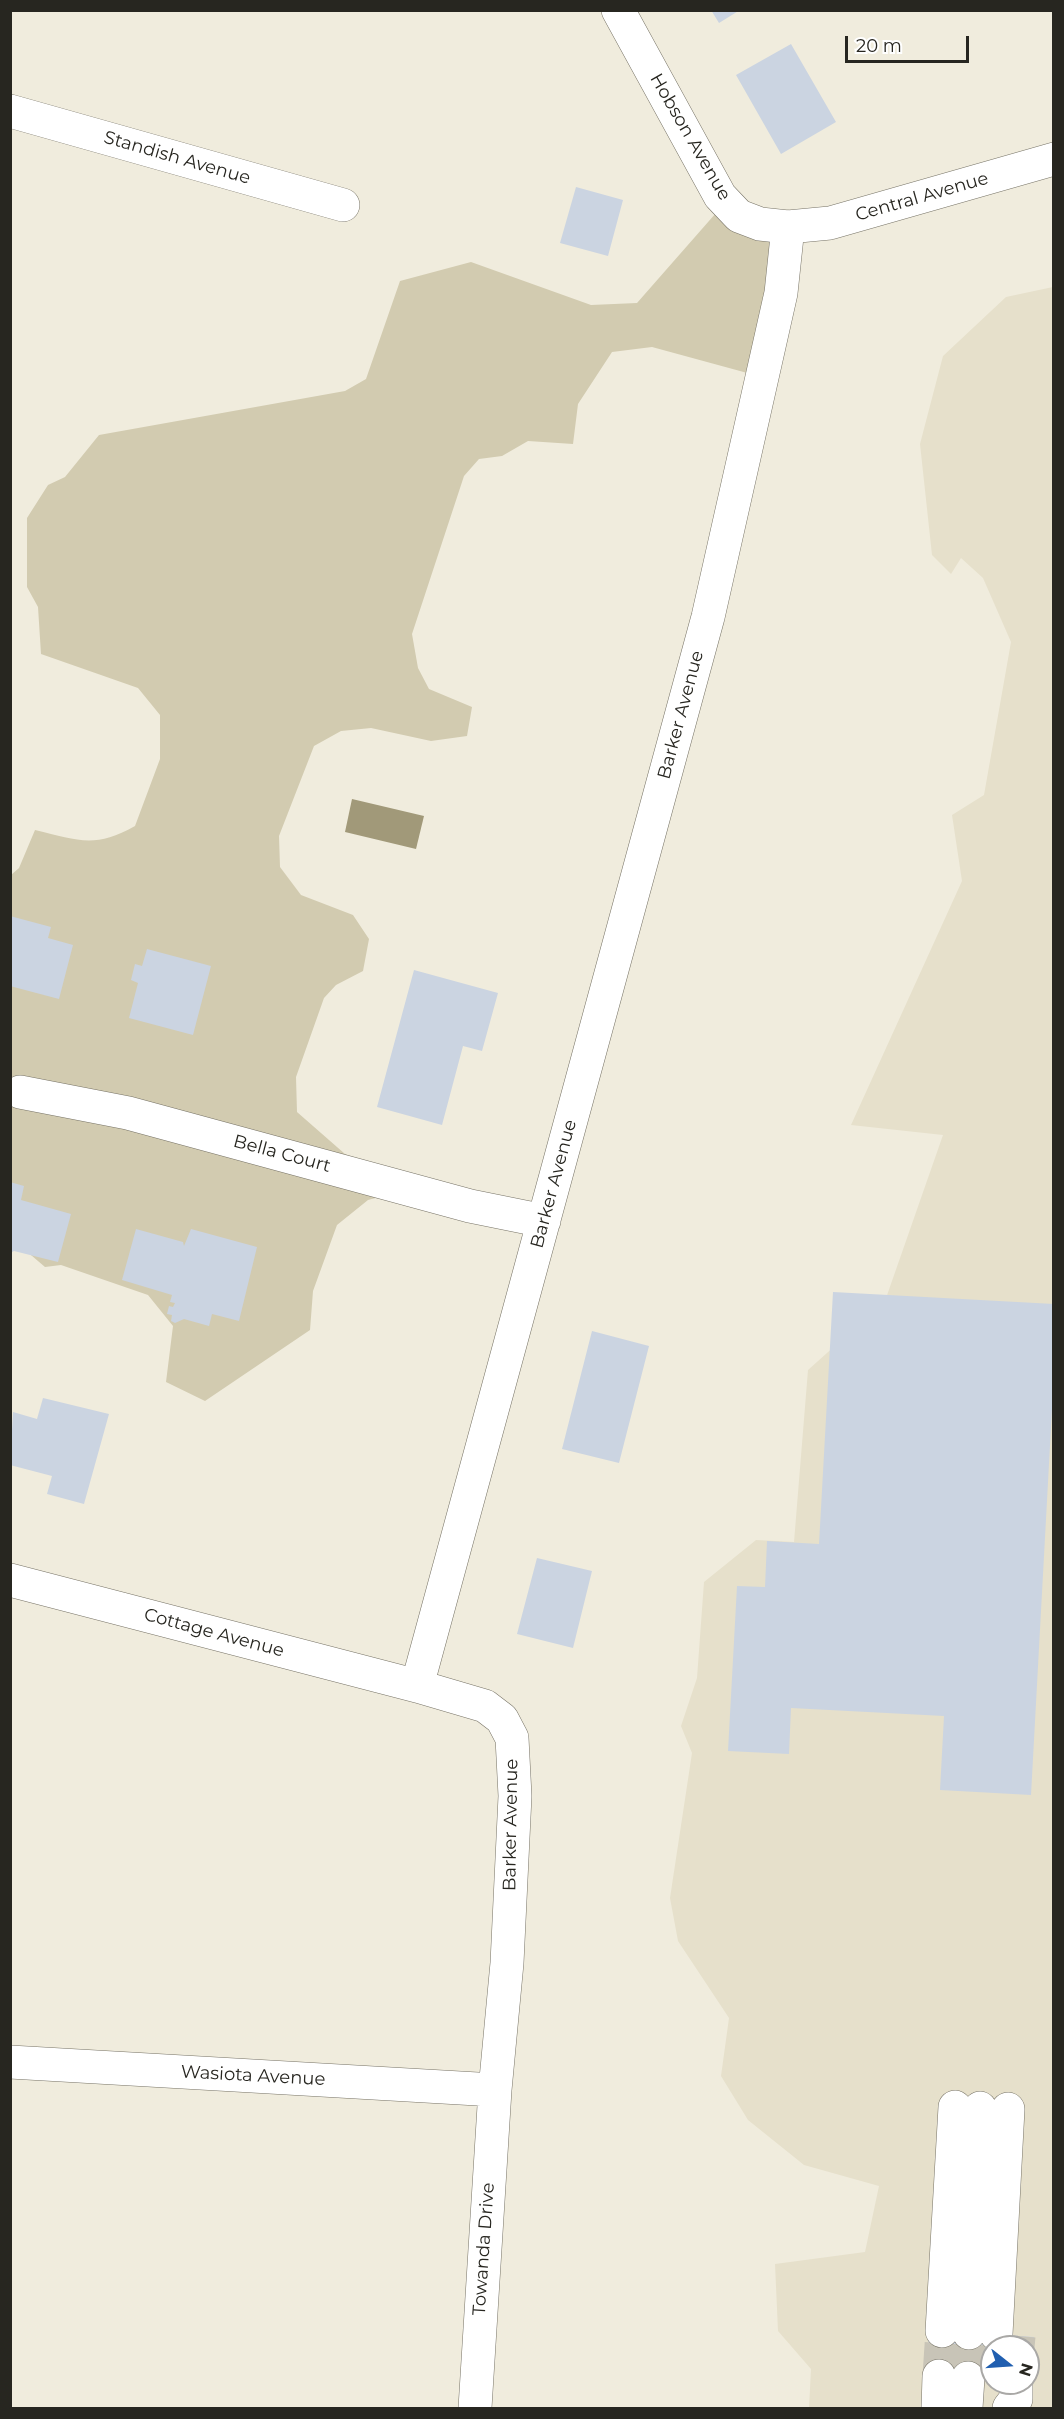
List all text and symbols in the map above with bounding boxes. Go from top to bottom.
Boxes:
scale bar [848,24,972,62]
text: 20 m [856,35,902,57]
street label: Hobson Avenue [645,70,735,204]
street label: Standish Avenue [101,127,253,189]
street label: Central Avenue [853,168,991,226]
street label: Barker Avenue [653,648,709,782]
street label: Barker Avenue [526,1117,582,1251]
street label: Bella Court [231,1131,333,1177]
street label: Cottage Avenue [142,1604,286,1662]
street label: Barker Avenue [499,1759,523,1891]
street label: Wasiota Avenue [180,2061,326,2091]
street label: Towanda Drive [469,2182,499,2316]
north arrow [980,2335,1040,2395]
text: N [1015,2361,1037,2379]

